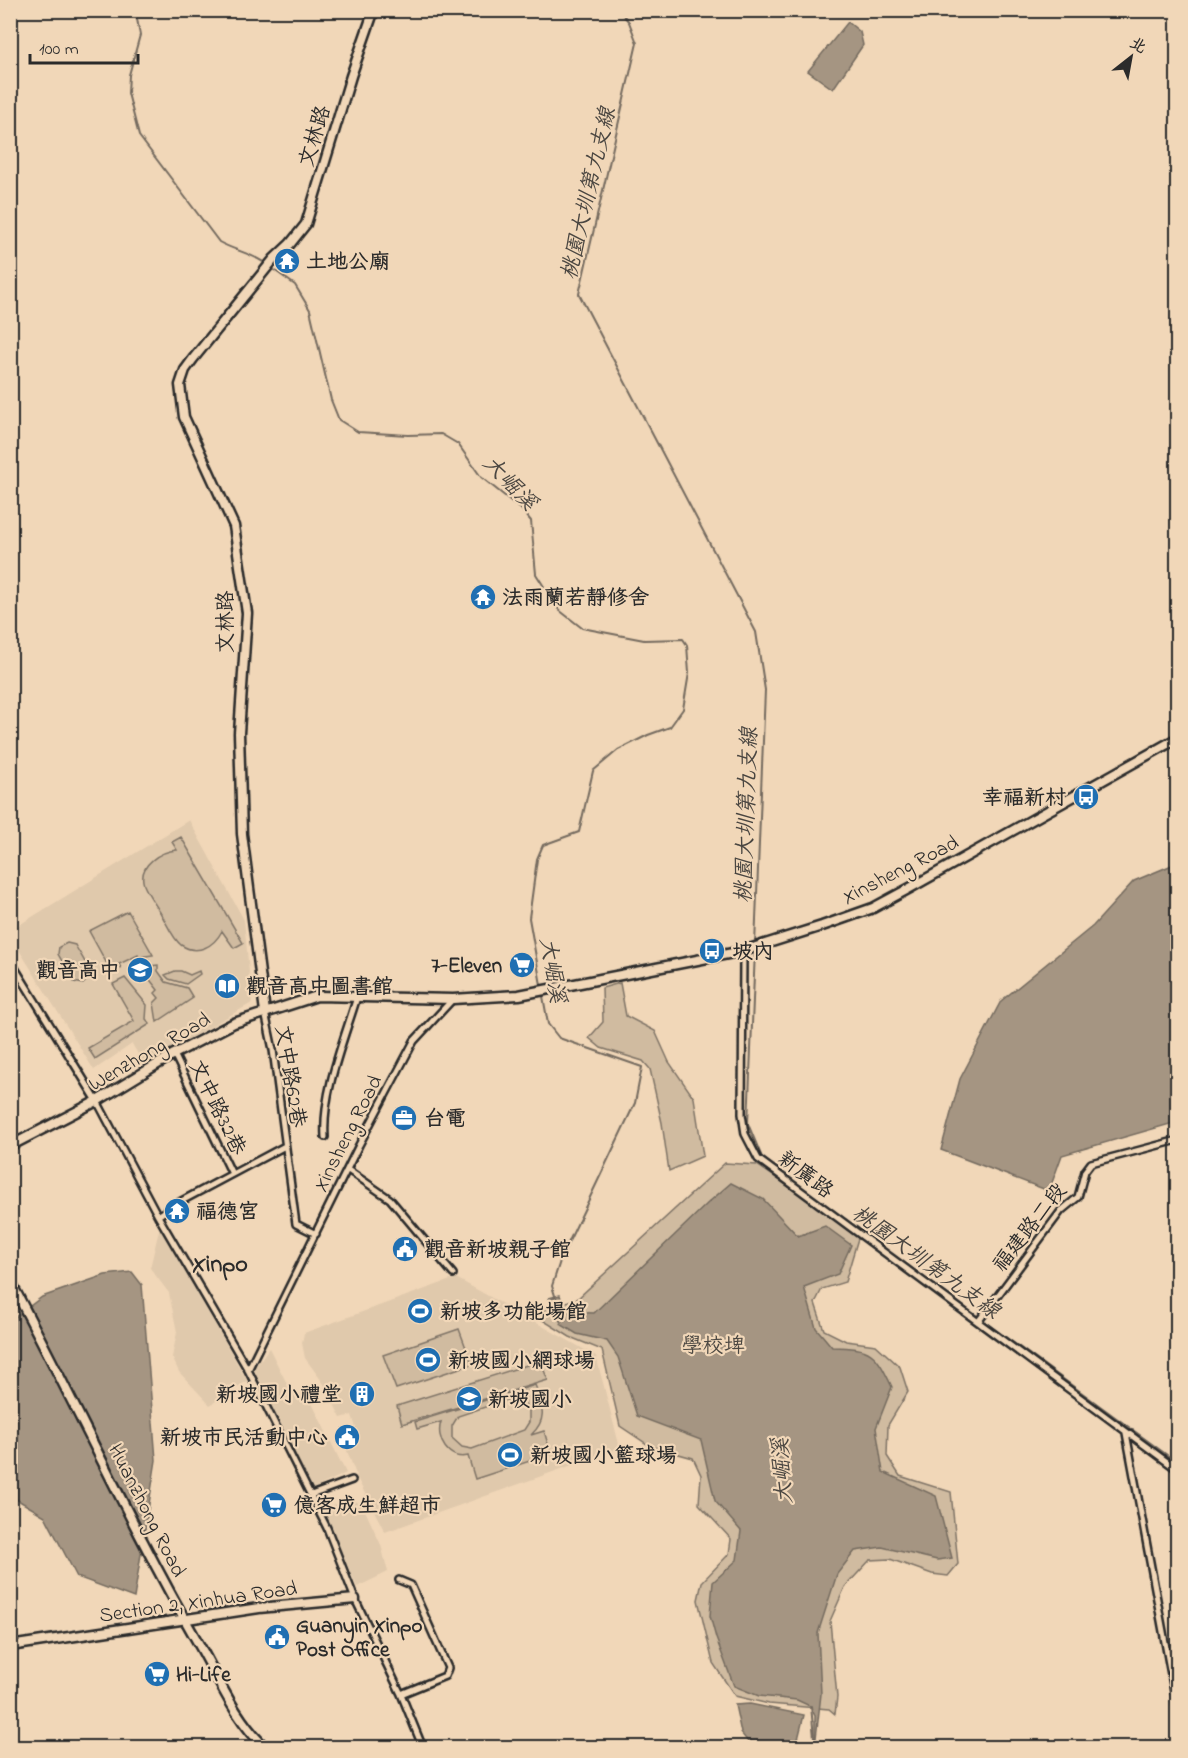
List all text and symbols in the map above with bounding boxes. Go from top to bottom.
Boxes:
scale bar [30,27,138,65]
north arrow [1101,27,1161,87]
text: 北 [1125,31,1151,60]
text: 100 m [39,37,79,63]
street label: 文林路 [292,102,339,171]
water label: 桃園大圳第九支線 [555,103,626,283]
temple icon: 土地公廟 [272,246,302,276]
place label: 土地公廟 [306,248,390,278]
water label: 大崛溪 [474,449,544,520]
temple icon: 法雨蘭若靜修舍 [468,582,498,612]
place label: 法雨蘭若靜修舍 [502,584,649,614]
street label: 文林路 [212,591,242,654]
water label: 桃園大圳第九支線 [729,726,767,904]
bus stop icon: 幸福新村 [1071,782,1101,812]
place label: 幸福新村 [982,784,1066,814]
street label: Xinsheng Road [838,828,965,915]
water label: 大崛溪 [530,935,573,1007]
bus stop icon: 坡內 [697,936,727,966]
place label: 坡內 [732,938,774,968]
supermarket icon: 7-Eleven [507,950,537,980]
place label: 7-Eleven [431,952,502,982]
school or university icon: 觀音高中 [125,955,155,985]
place label: 觀音高中 [36,957,120,987]
library icon: 觀音高中圖書館 [212,971,242,1001]
place label: 觀音高中圖書館 [246,973,393,1003]
street label: Wenzhong Road [83,1006,218,1102]
street label: 文中路62巷 [266,1023,312,1130]
street label: 文中路32巷 [180,1055,252,1161]
street label: Xinsheng Road [307,1070,393,1198]
office icon: 台電 [389,1103,419,1133]
place label: 台電 [424,1105,466,1135]
street label: 新廣路 [771,1145,839,1207]
street label: 福建路二段 [986,1178,1075,1279]
temple icon: 福德宮 [162,1196,192,1226]
place label: 福德宮 [196,1198,259,1228]
water label: 桃園大圳第九支線 [845,1199,1007,1329]
public building icon: 觀音新坡親子館 [390,1234,420,1264]
place label: 觀音新坡親子館 [424,1236,571,1266]
district label: Xinpo [192,1248,248,1283]
sports icon: 新坡多功能場館 [405,1296,435,1326]
place label: 新坡多功能場館 [440,1298,587,1328]
park label: 學校埤 [682,1332,745,1362]
sports icon: 新坡國小網球場 [413,1345,443,1375]
place label: 新坡國小網球場 [448,1347,595,1377]
building icon: 新坡國小禮堂 [347,1379,377,1409]
place label: 新坡國小禮堂 [216,1381,342,1411]
school or university icon: 新坡國小 [454,1384,484,1414]
place label: 新坡國小 [488,1386,572,1416]
public building icon: 新坡市民活動中心 [332,1422,362,1452]
place label: 新坡市民活動中心 [160,1424,328,1454]
water label: 大崛溪 [766,1436,802,1505]
street label: Huanzhong Road [98,1439,193,1584]
sports icon: 新坡國小籃球場 [495,1440,525,1470]
place label: 新坡國小籃球場 [530,1442,677,1472]
supermarket icon: 億客成生鮮超市 [259,1490,289,1520]
place label: 億客成生鮮超市 [294,1492,441,1522]
street label: Section 2, Xinhua Road [98,1574,299,1632]
place label: Guanyin Xinpo Post Office [296,1612,423,1666]
public building icon: Guanyin Xinpo Post Office [262,1622,292,1652]
supermarket icon: Hi-Life [142,1659,172,1689]
place label: Hi-Life [176,1661,231,1691]

